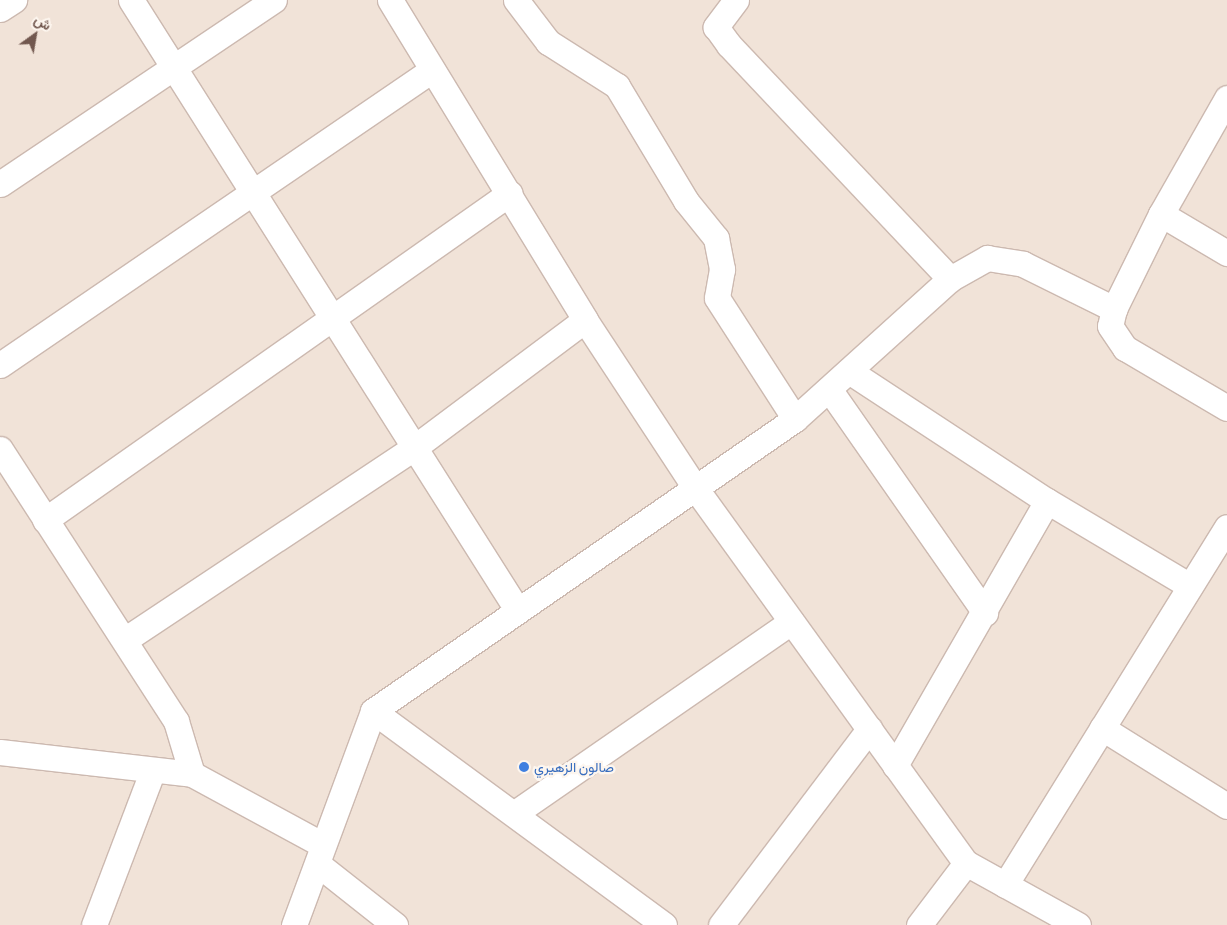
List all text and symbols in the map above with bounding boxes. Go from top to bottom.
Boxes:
north arrow [10,10,60,60]
text: ش [32,10,55,34]
place label: صالون الزهيري [534,759,614,775]
marker: صالون الزهيري [518,761,530,773]

